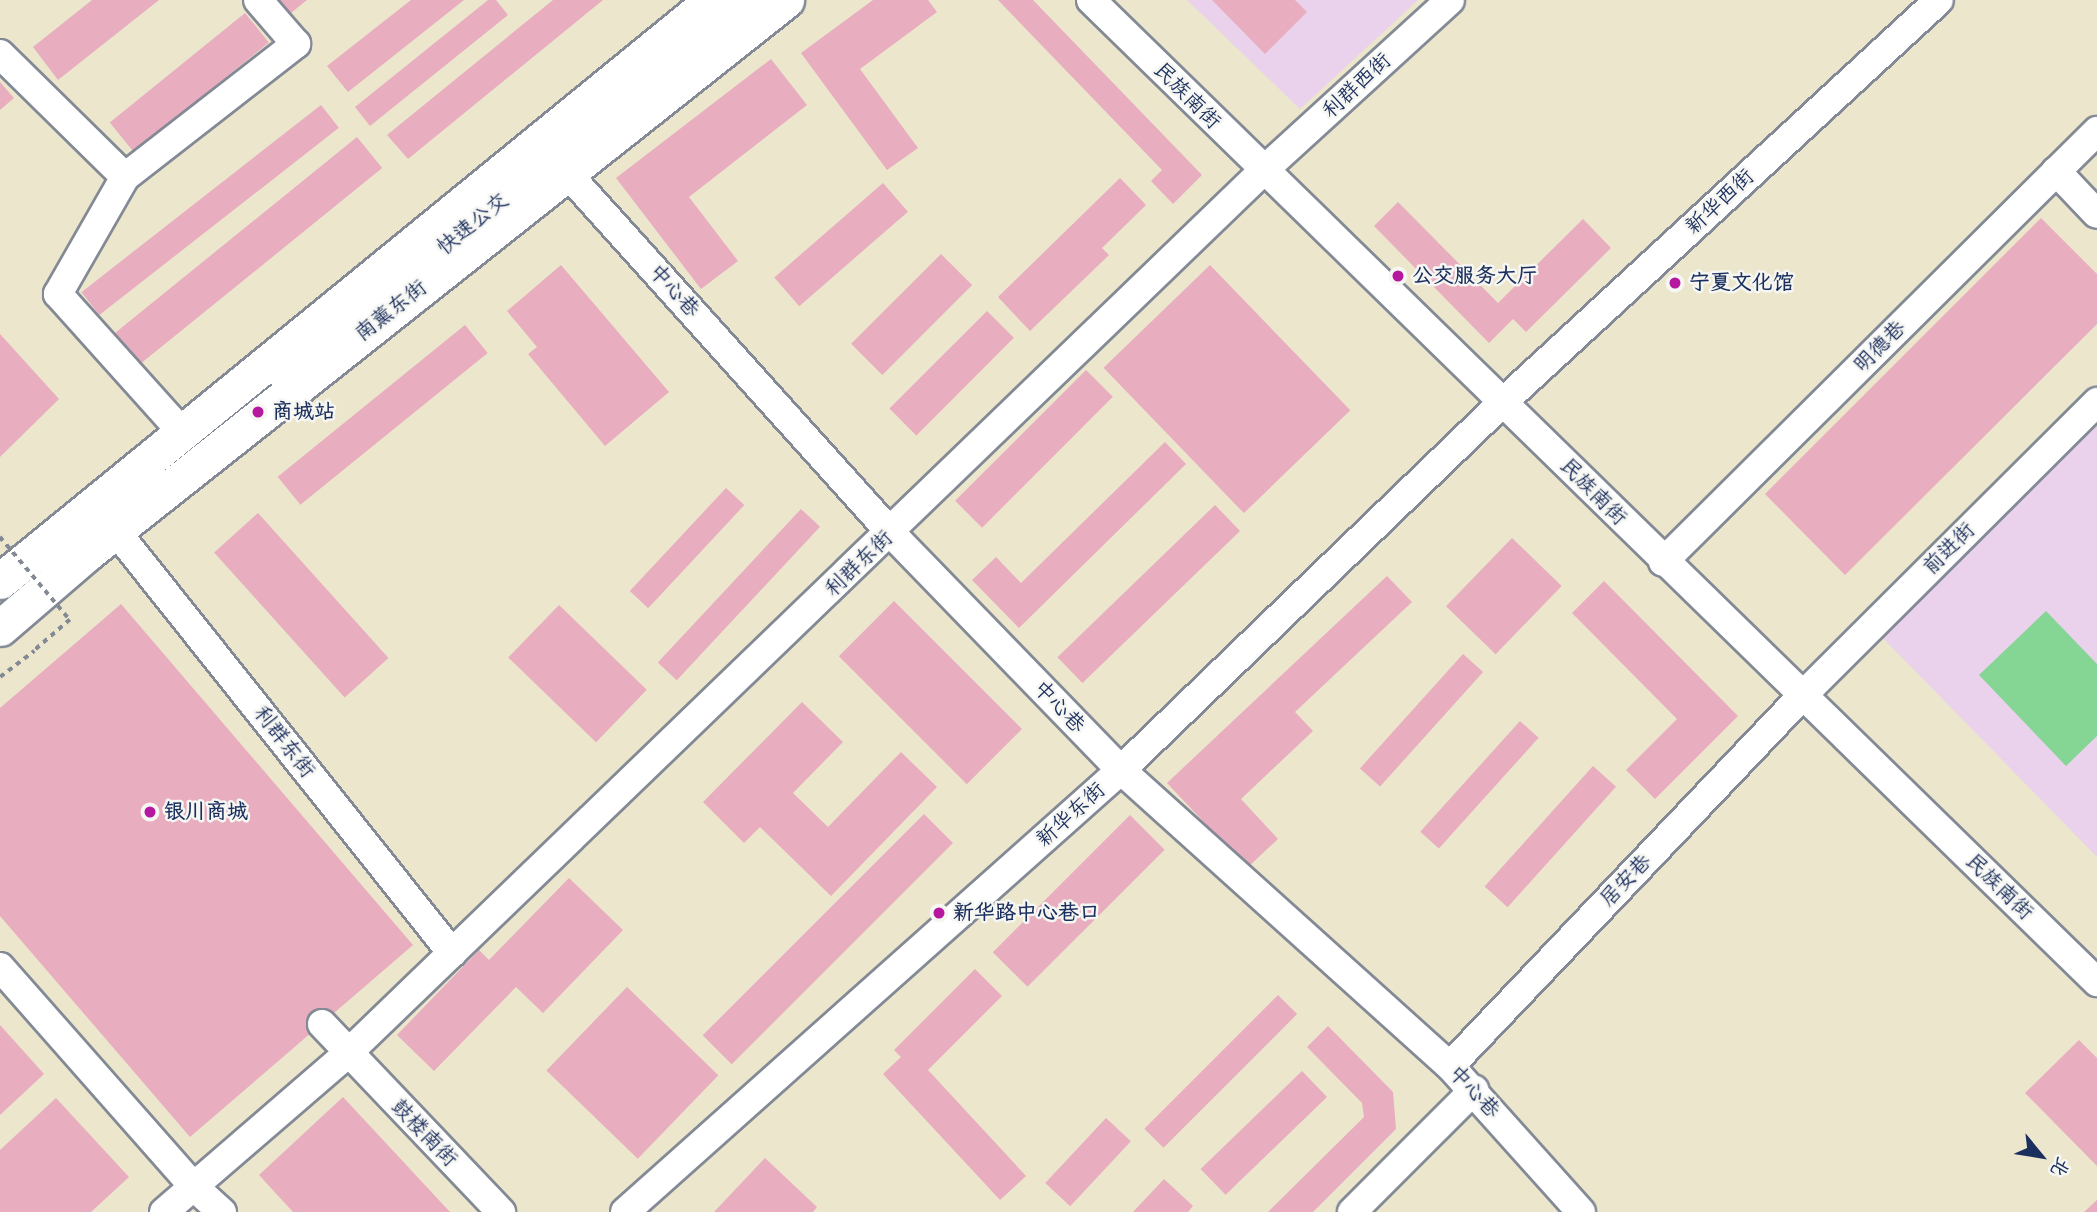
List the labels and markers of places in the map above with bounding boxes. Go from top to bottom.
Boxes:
place label: 公交服务大厅 [1412,263,1538,289]
marker: 公交服务大厅 [1390,268,1406,284]
place label: 宁夏文化馆 [1689,270,1794,296]
marker: 宁夏文化馆 [1667,275,1683,291]
place label: 商城站 [272,399,335,425]
marker: 商城站 [250,404,266,420]
place label: 银川商城 [164,799,248,825]
marker: 银川商城 [142,804,158,820]
place label: 新华路中心巷口 [953,900,1100,926]
marker: 新华路中心巷口 [931,905,947,921]

